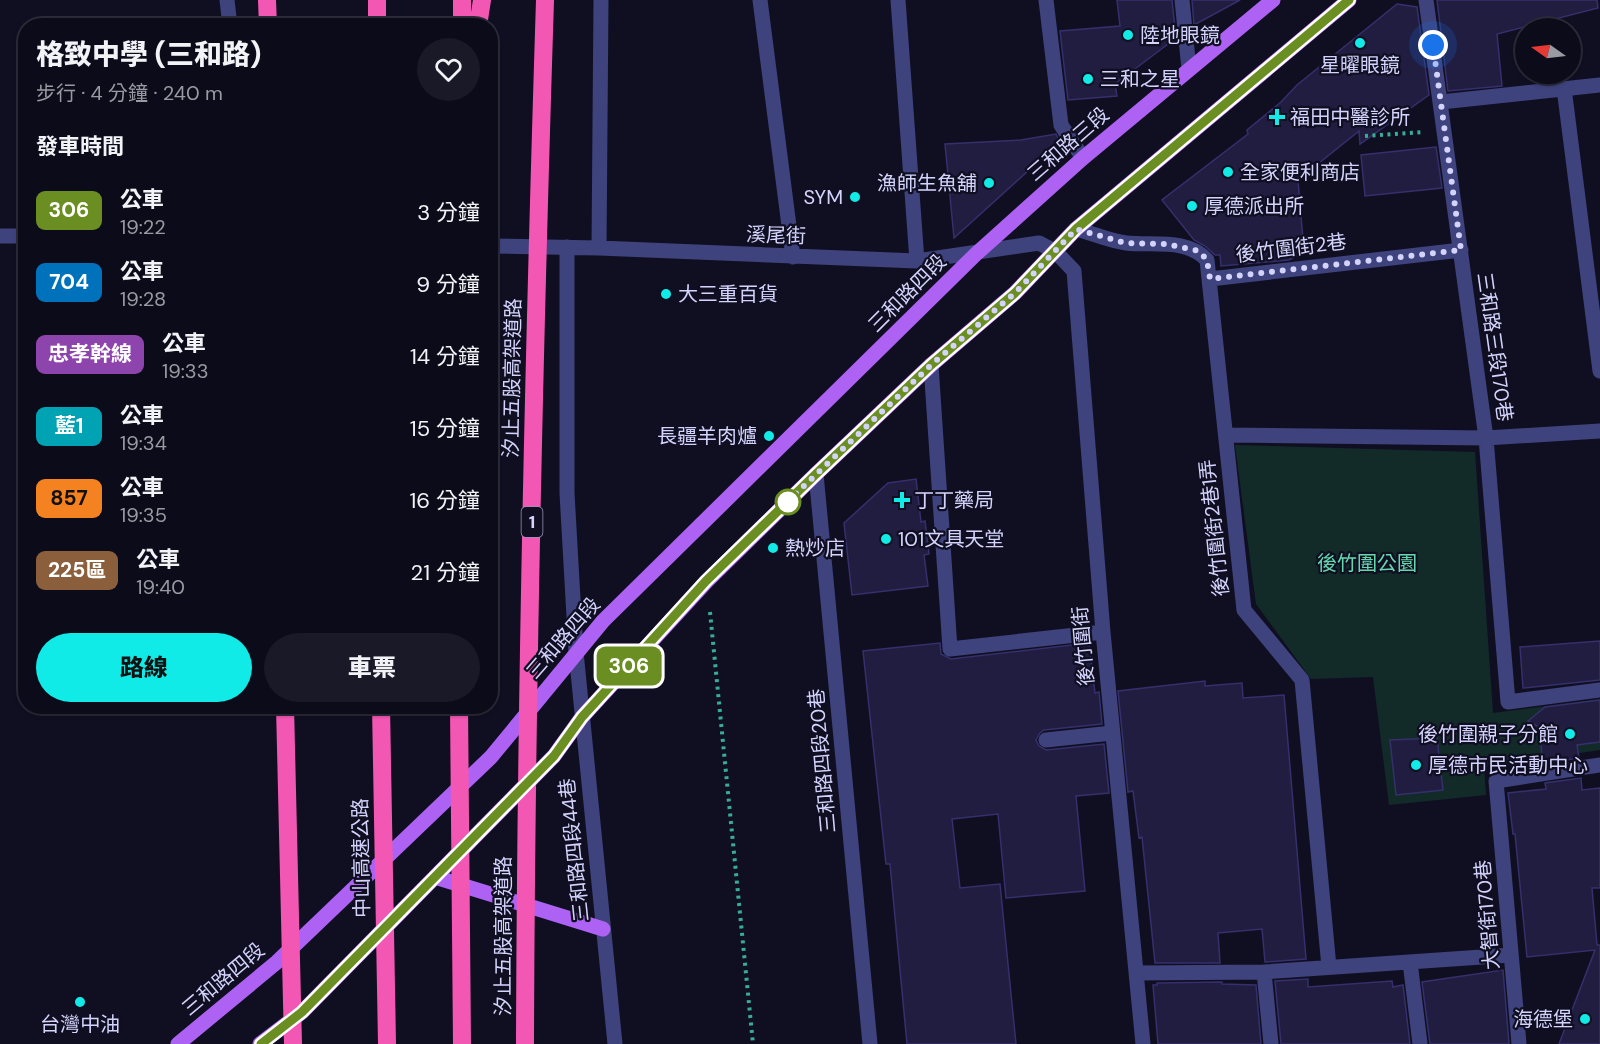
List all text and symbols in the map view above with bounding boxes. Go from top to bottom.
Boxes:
north arrow [1515,18,1581,84]
map controls [1515,18,1581,84]
place label: 陸地眼鏡 [1140,22,1220,48]
marker: 陸地眼鏡 [1121,28,1135,42]
your location [1418,30,1448,60]
text: 格致中學 (三和路) [36,36,261,73]
marker: 星曜眼鏡 [1353,36,1367,50]
button: heart [417,38,480,101]
place label: 星曜眼鏡 [1320,52,1400,78]
place label: 三和之星 [1100,66,1180,92]
marker: 三和之星 [1081,72,1095,86]
text: 步行 · 4 分鐘 · 240 m [36,80,223,106]
street label: 三和路三段 [1022,101,1114,187]
place label: 福田中醫診所 [1290,104,1410,130]
marker: 福田中醫診所 [1268,108,1286,126]
text: 發車時間 [36,132,124,161]
place label: 全家便利商店 [1240,159,1360,185]
marker: 全家便利商店 [1221,165,1235,179]
place label: 漁師生魚舖 [877,170,977,196]
marker: 漁師生魚舖 [982,176,996,190]
place label: SYM [804,184,843,210]
text: 公車 [120,185,164,214]
marker: SYM [848,190,862,204]
place label: 厚德派出所 [1204,193,1304,219]
text: 306 [49,196,89,224]
text: 3 分鐘 [417,198,480,227]
marker: 厚德派出所 [1185,199,1199,213]
text: 19:22 [120,214,166,240]
street label: 溪尾街 [746,221,806,249]
street label: 後竹圍街2巷 [1234,228,1348,268]
street label: 三和路四段 [862,248,952,338]
text: 公車 [120,257,164,286]
text: 704 [49,268,89,296]
text: 9 分鐘 [416,270,480,299]
street label: 三和路三段170巷 [1472,271,1518,423]
place label: 大三重百貨 [678,281,778,307]
text: 19:28 [120,286,166,312]
marker: 大三重百貨 [659,287,673,301]
street label: 汐止五股高架道路 [498,298,526,458]
text: 公車 [162,329,206,358]
text: 忠孝幹線 [48,340,132,368]
text: 14 分鐘 [410,342,480,371]
text: 19:33 [162,358,208,384]
text: 公車 [120,401,164,430]
text: 藍1 [55,412,83,440]
text: 15 分鐘 [410,414,480,443]
place label: 長疆羊肉爐 [657,423,757,449]
marker: 長疆羊肉爐 [762,429,776,443]
text: 19:34 [120,430,167,456]
street label: 後竹圍街2巷1弄 [1194,458,1234,598]
text: 公車 [120,473,164,502]
text: 857 [50,484,88,512]
text: 16 分鐘 [409,486,480,515]
place label: 丁丁藥局 [914,487,994,513]
unlabelled marker [775,489,801,515]
marker: 丁丁藥局 [895,493,909,507]
text: 19:35 [120,502,167,528]
road number: 1 [522,507,542,537]
place label: 101文具天堂 [898,526,1004,552]
marker: 101文具天堂 [879,532,893,546]
place label: 熱炒店 [785,535,845,561]
marker: 熱炒店 [766,541,780,555]
text: 公車 [136,545,180,574]
park label: 後竹圍公園 [1317,550,1417,576]
text: 225區 [48,556,106,584]
text: 21 分鐘 [411,558,480,587]
text: 19:40 [136,574,185,600]
street label: 三和路四段 [520,592,606,684]
street label: 後竹圍街 [1067,605,1099,687]
button: 路線 [36,633,252,702]
button: 車票 [264,633,480,702]
line badge: 306 [594,646,664,686]
text: 306 [609,652,649,680]
street label: 三和路四段20巷 [803,688,841,834]
place label: 後竹圍親子分館 [1418,721,1558,747]
marker: 後竹圍親子分館 [1563,727,1577,741]
place label: 厚德市民活動中心 [1428,752,1588,778]
marker: 厚德市民活動中心 [1409,758,1423,772]
street label: 三和路四段44巷 [554,777,594,923]
street label: 中山高速公路 [347,798,375,918]
street label: 汐止五股高架道路 [490,856,516,1016]
street label: 大智街170巷 [1469,859,1505,971]
street label: 三和路四段 [176,937,270,1021]
marker: 台灣中油 [73,995,87,1009]
place label: 海德堡 [1513,1006,1573,1032]
place label: 台灣中油 [40,1011,120,1037]
marker: 海德堡 [1578,1012,1592,1026]

